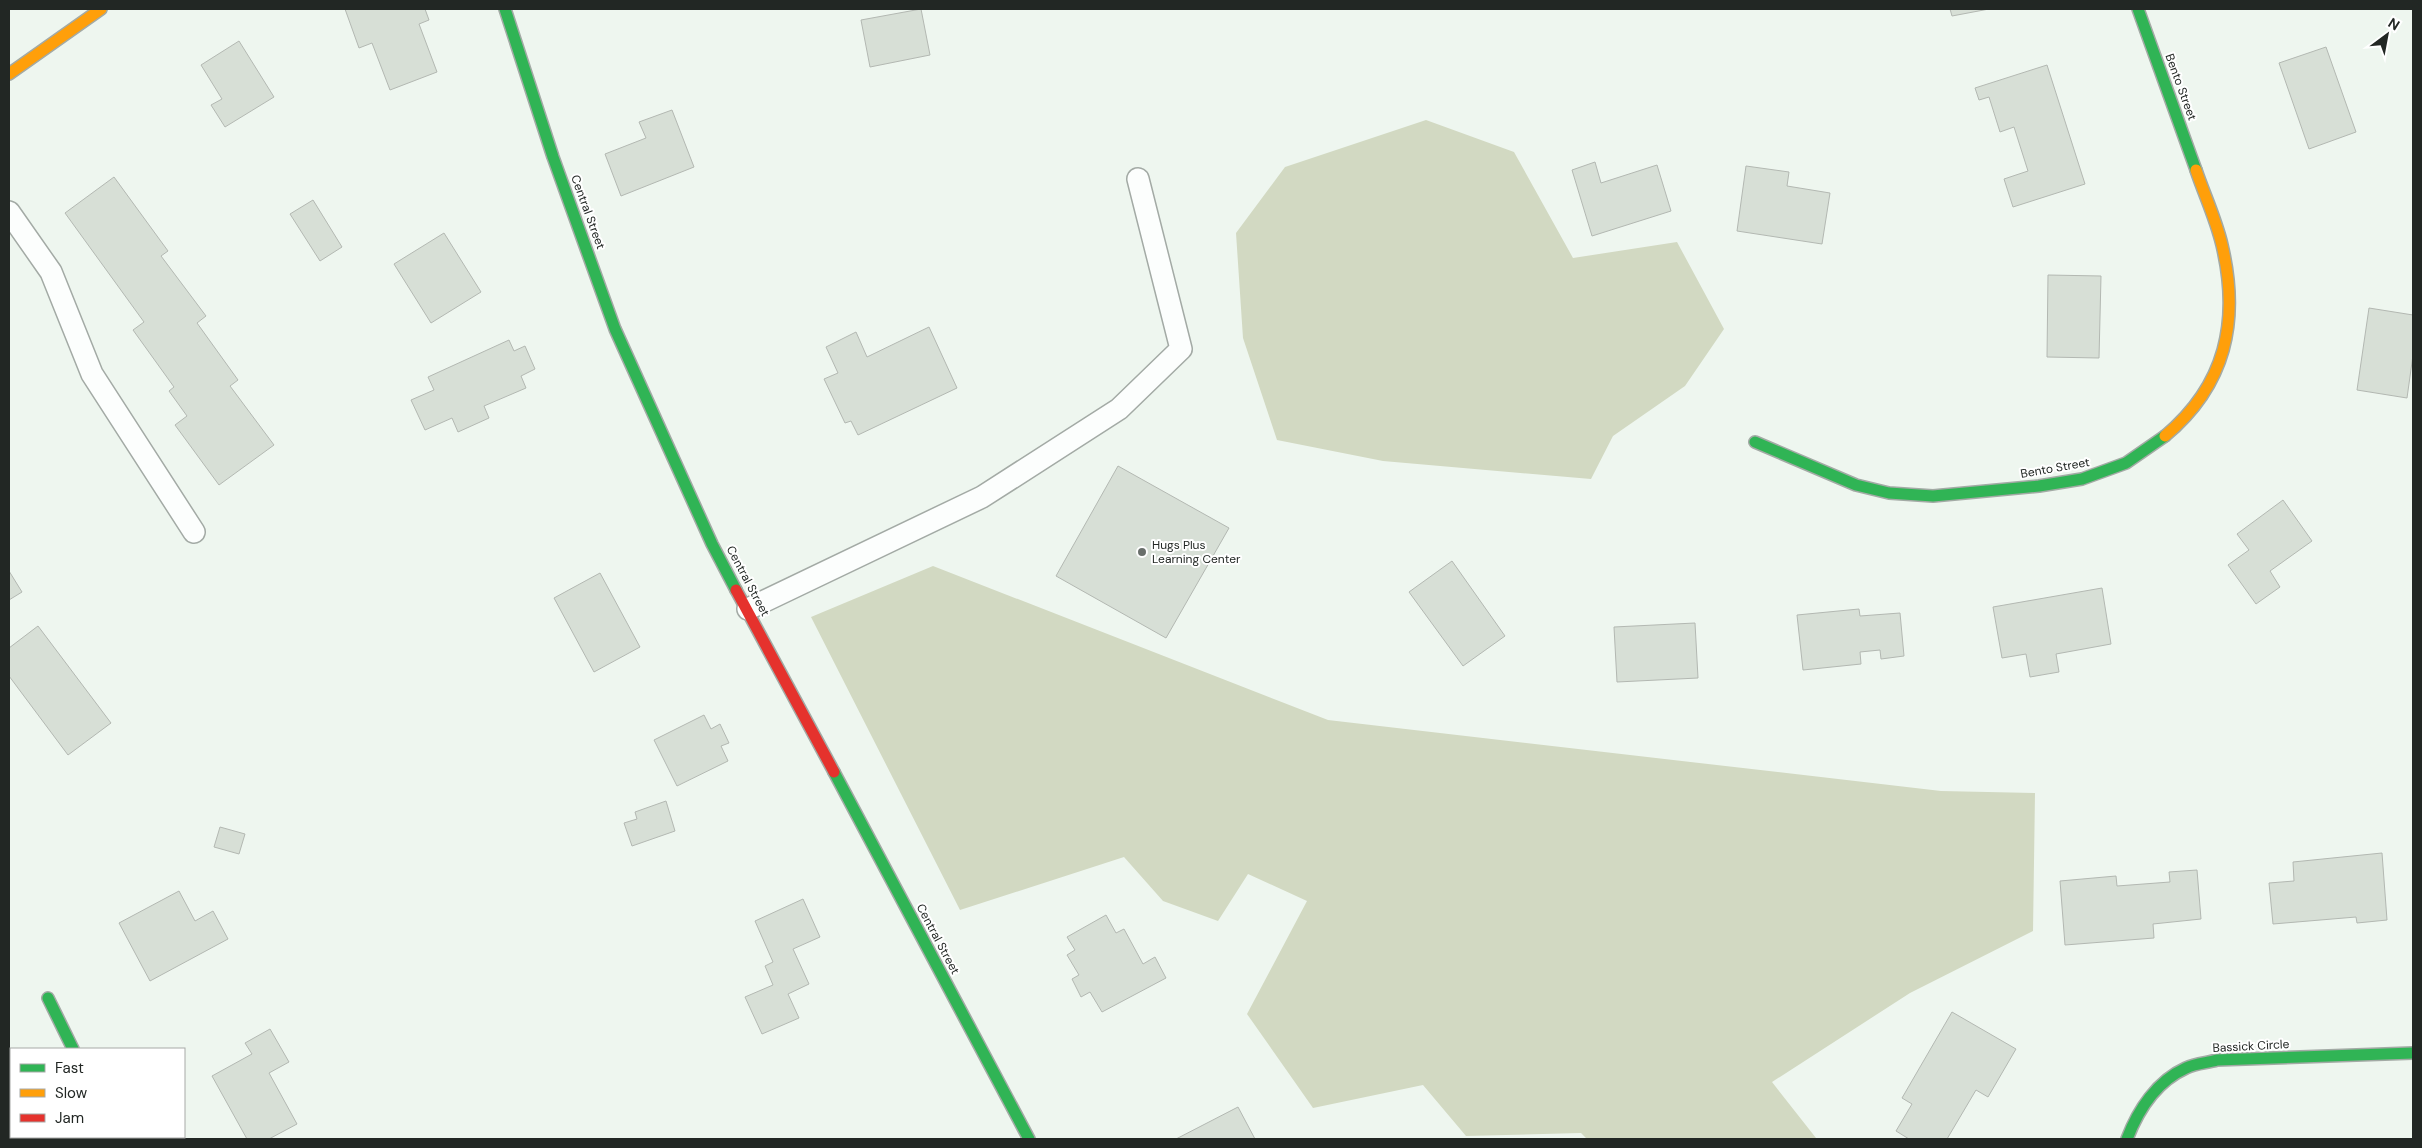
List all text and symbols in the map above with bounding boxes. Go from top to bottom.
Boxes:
north arrow [2362,10,2412,60]
text: N [2385,14,2403,34]
street label: Bento Street [2162,51,2201,123]
street label: Central Street [567,173,609,252]
street label: Bento Street [2019,454,2091,482]
place label: Hugs Plus Learning Center [1152,537,1241,567]
street label: Central Street [723,543,773,619]
marker: Hugs Plus Learning Center [1136,546,1148,558]
street label: Central Street [913,901,963,977]
street label: Bassick Circle [2212,1036,2290,1056]
legend [10,1048,185,1138]
text: Fast [55,1058,84,1078]
text: Slow [55,1083,88,1103]
text: Jam [55,1108,84,1128]

